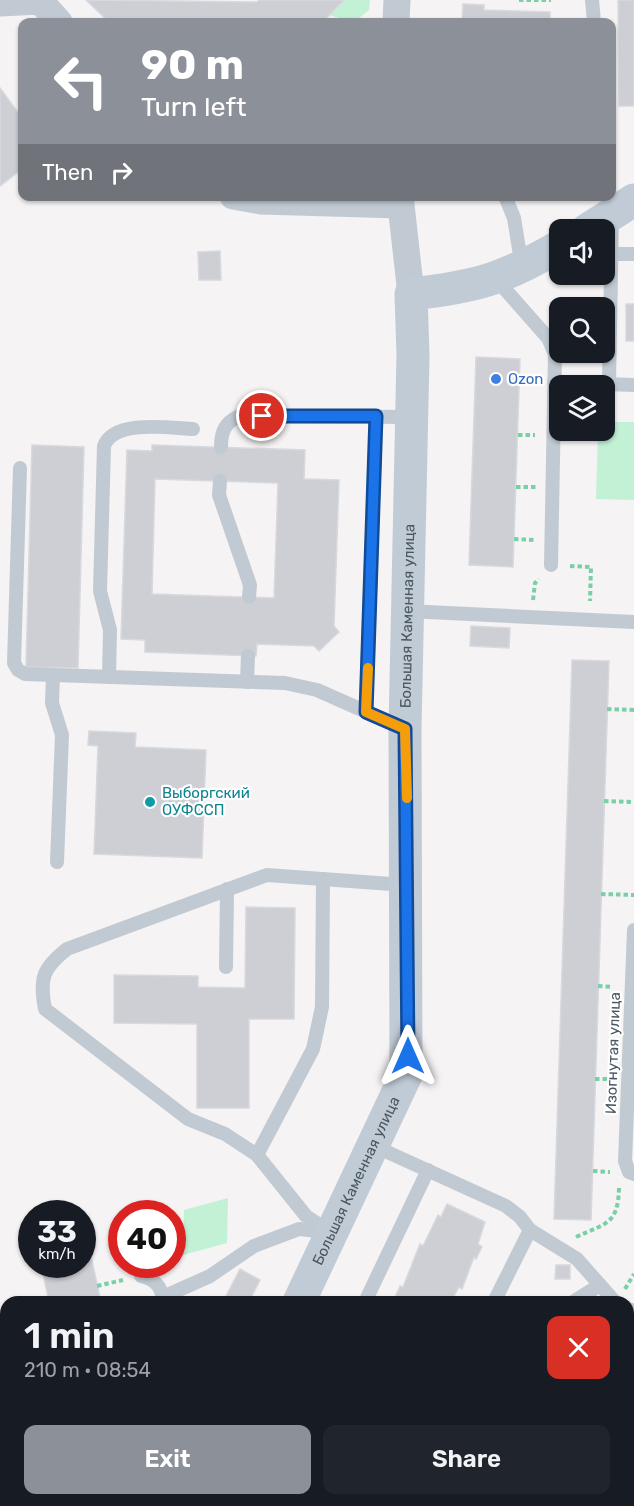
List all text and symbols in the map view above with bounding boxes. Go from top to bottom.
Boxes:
text: 90 m [141,40,244,90]
icon: left [42,42,120,120]
text: Turn left [141,91,246,123]
icon: right [105,156,138,189]
text: Then [42,159,93,186]
map controls [549,219,615,441]
button: sound [549,219,615,285]
button: search [549,297,615,363]
place label: Ozon [508,370,543,388]
marker: Ozon [489,372,503,386]
button: layers [549,375,615,441]
pin [236,390,287,441]
icon: arrive [245,399,278,432]
street label: Большая Каменная улица [396,524,418,708]
place label: Выборгский ОУФССП [162,784,250,819]
marker: Выборгский ОУФССП [143,795,157,809]
street label: Изогнутая улица [602,992,624,1114]
position arrow [376,1024,440,1088]
street label: Большая Каменная улица [309,1094,404,1268]
speed limit sign: 40 [108,1200,186,1278]
text: 33 [37,1214,77,1250]
text: km/h [38,1245,76,1263]
text: 1 min [24,1314,115,1357]
button: close [547,1316,610,1379]
text: 210 m · 08:54 [24,1358,151,1382]
button: Exit [24,1425,311,1494]
button: Share [323,1425,610,1494]

